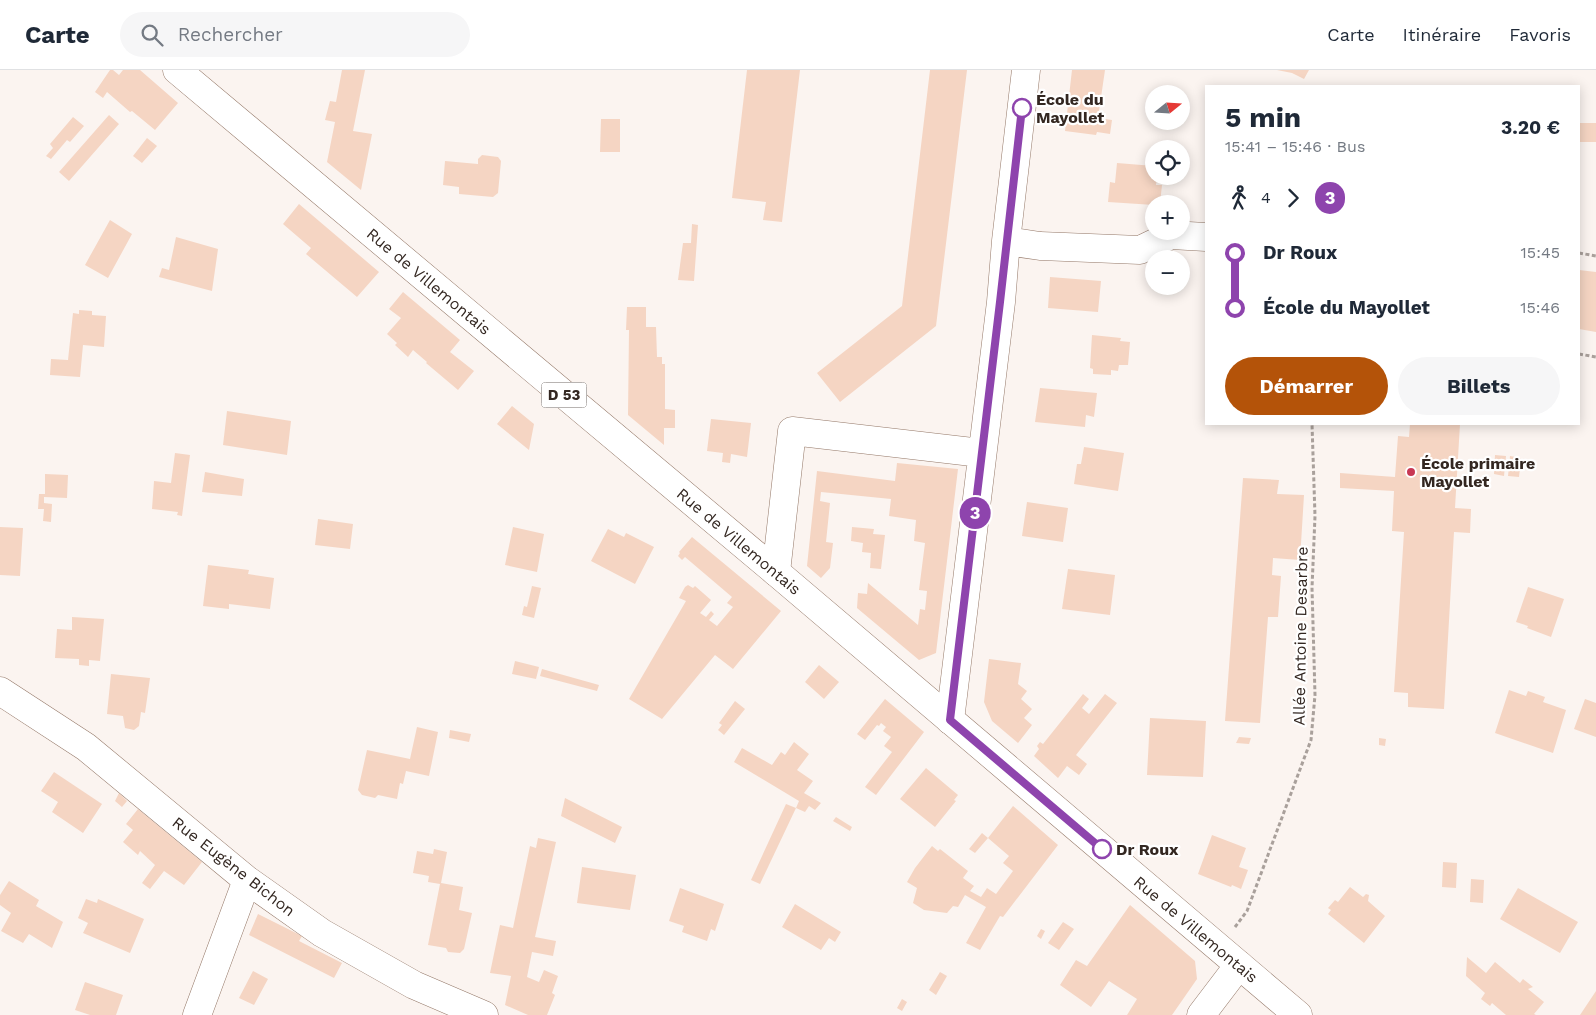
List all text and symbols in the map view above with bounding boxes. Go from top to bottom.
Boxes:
search box [120,12,470,57]
text: Carte [25,21,90,49]
icon: search [138,21,166,49]
text: Rechercher [178,23,283,46]
text: Carte [1327,24,1375,45]
text: Itinéraire [1403,24,1481,45]
text: Favoris [1509,24,1571,45]
north arrow [1145,85,1190,130]
map controls [1145,85,1190,295]
place label: École du Mayollet [1036,90,1104,127]
marker: École du Mayollet [1012,98,1032,118]
text: 5 min [1225,101,1301,134]
text: 3.20 € [1501,116,1560,139]
text: 15:41 – 15:46 · Bus [1225,137,1365,156]
button: locate [1145,140,1190,185]
icon: walk [1225,184,1253,212]
icon: forward [1279,184,1307,212]
text: 3 [1325,187,1335,208]
text: 4 [1261,188,1271,207]
button: + [1145,195,1190,240]
street label: Rue de Villemontais [363,224,495,339]
text: Dr Roux [1263,241,1337,264]
text: 15:45 [1521,243,1560,262]
button: − [1145,250,1190,295]
text: École du Mayollet [1263,296,1430,319]
text: 15:46 [1520,298,1560,317]
button: Démarrer [1225,357,1388,415]
button: Billets [1398,357,1560,415]
road number: D 53 [542,382,586,408]
place label: École primaire Mayollet [1421,454,1535,491]
marker: École primaire Mayollet [1405,466,1417,478]
street label: Rue de Villemontais [673,484,805,599]
line badge: 3 [959,497,991,529]
text: 3 [970,502,980,523]
street label: Allée Antoine Desarbre [1289,546,1312,726]
street label: Rue Eugène Bichon [169,813,299,920]
marker: Dr Roux [1092,839,1112,859]
place label: Dr Roux [1116,840,1179,859]
street label: Rue de Villemontais [1130,872,1262,987]

